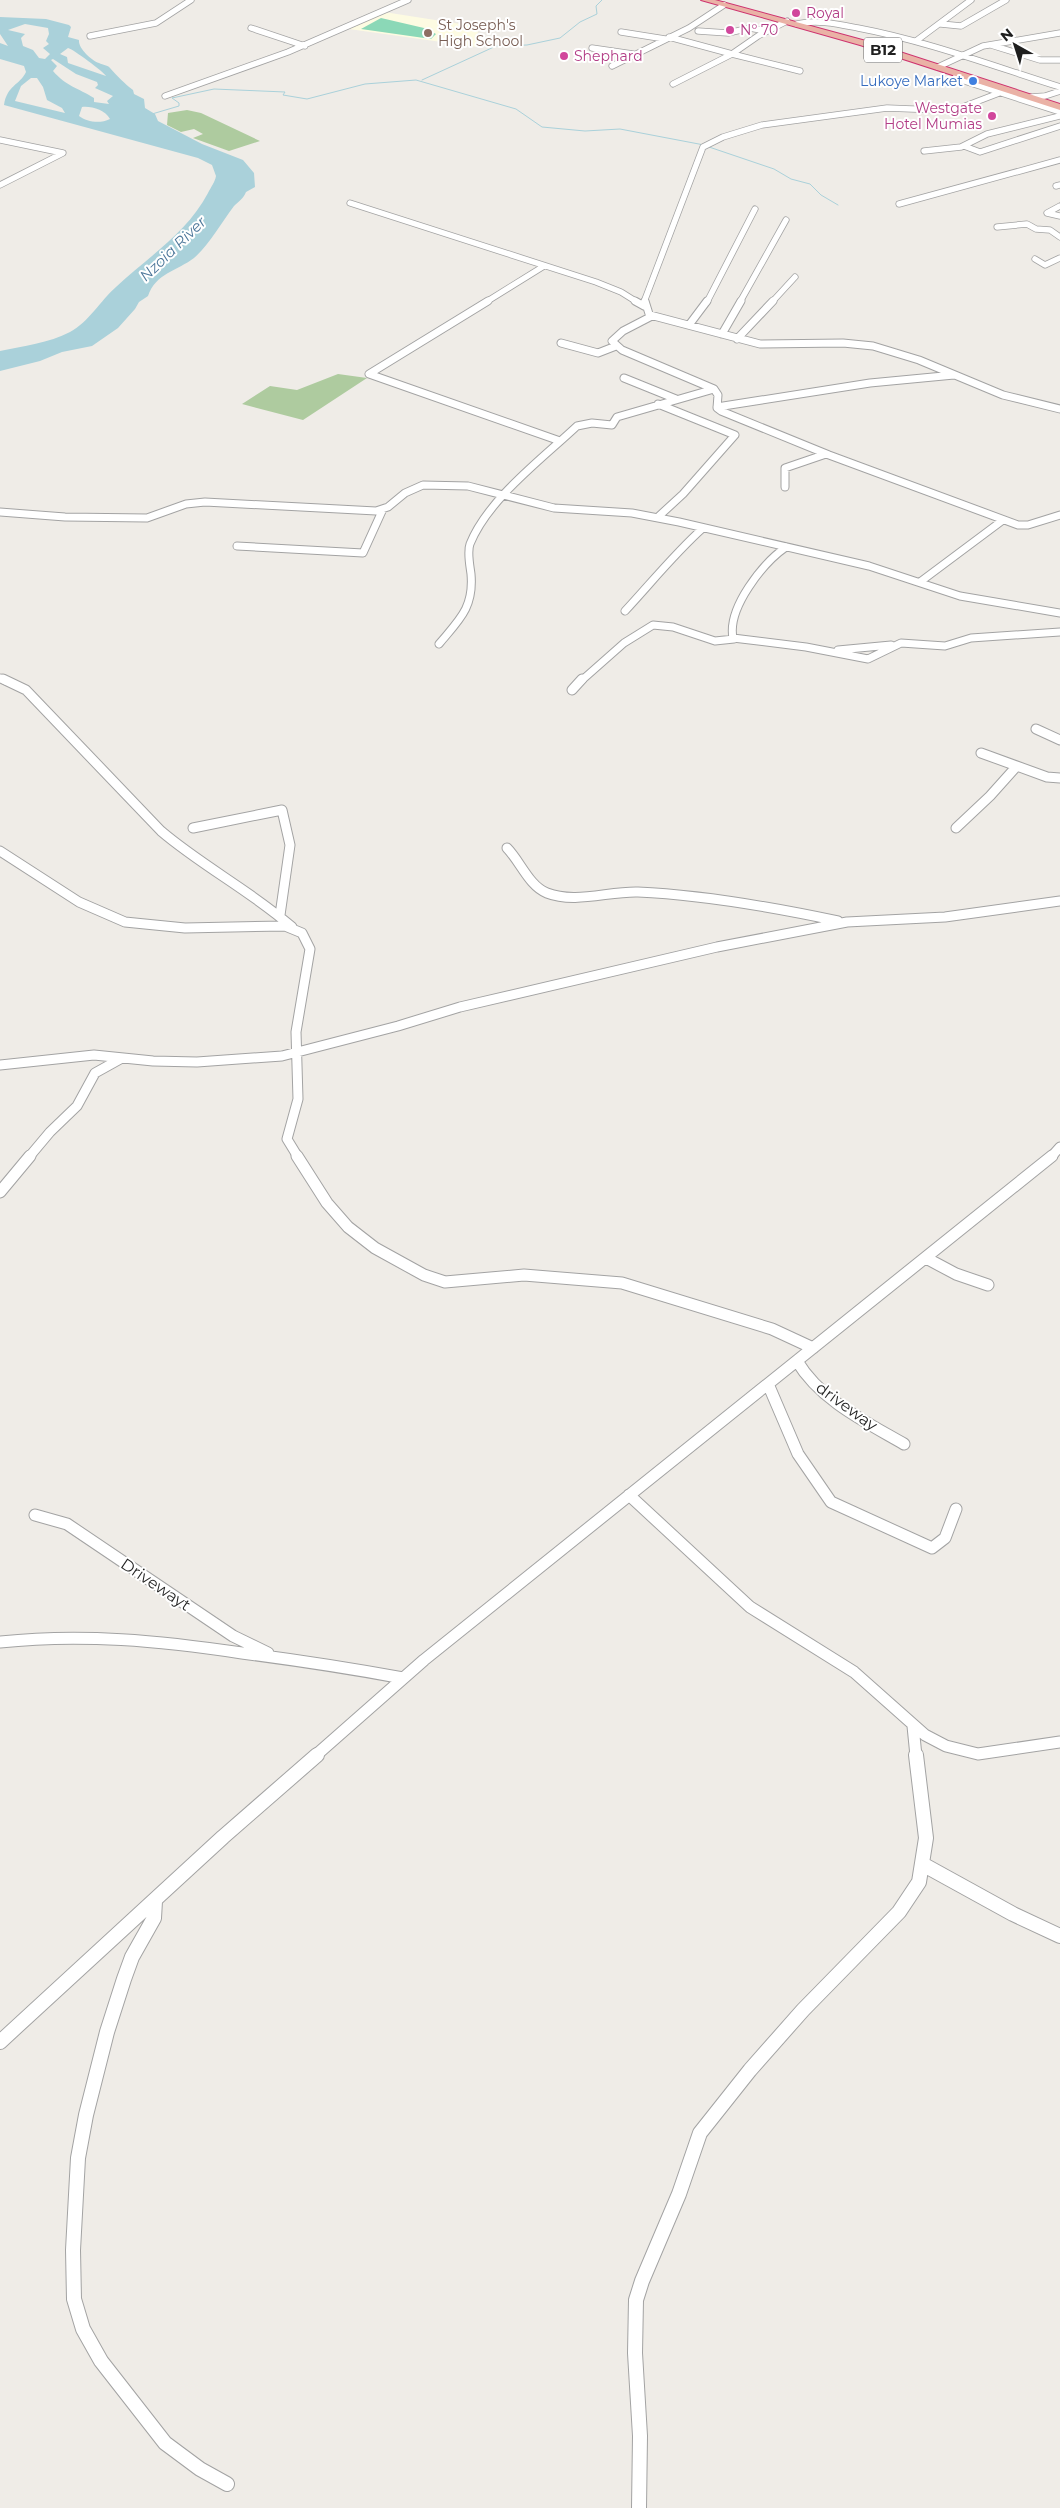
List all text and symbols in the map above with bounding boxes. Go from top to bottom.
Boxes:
place label: Royal [806,4,844,22]
marker: Royal [790,7,802,19]
place label: St Joseph's High School [438,16,523,50]
north arrow [990,20,1040,70]
place label: N° 70 [740,21,778,39]
marker: N° 70 [724,24,736,36]
text: N [997,24,1017,45]
marker: St Joseph's High School [422,27,434,39]
road number: B12 [864,38,902,62]
place label: Shephard [574,47,643,65]
marker: Shephard [558,50,570,62]
place label: Lukoye Market [860,72,963,90]
marker: Lukoye Market [967,75,979,87]
place label: Westgate Hotel Mumias [884,99,982,133]
marker: Westgate Hotel Mumias [986,110,998,122]
water label: Nzoia River [135,212,211,285]
street label: driveway [812,1378,881,1435]
street label: Drivewayt [117,1554,195,1615]

